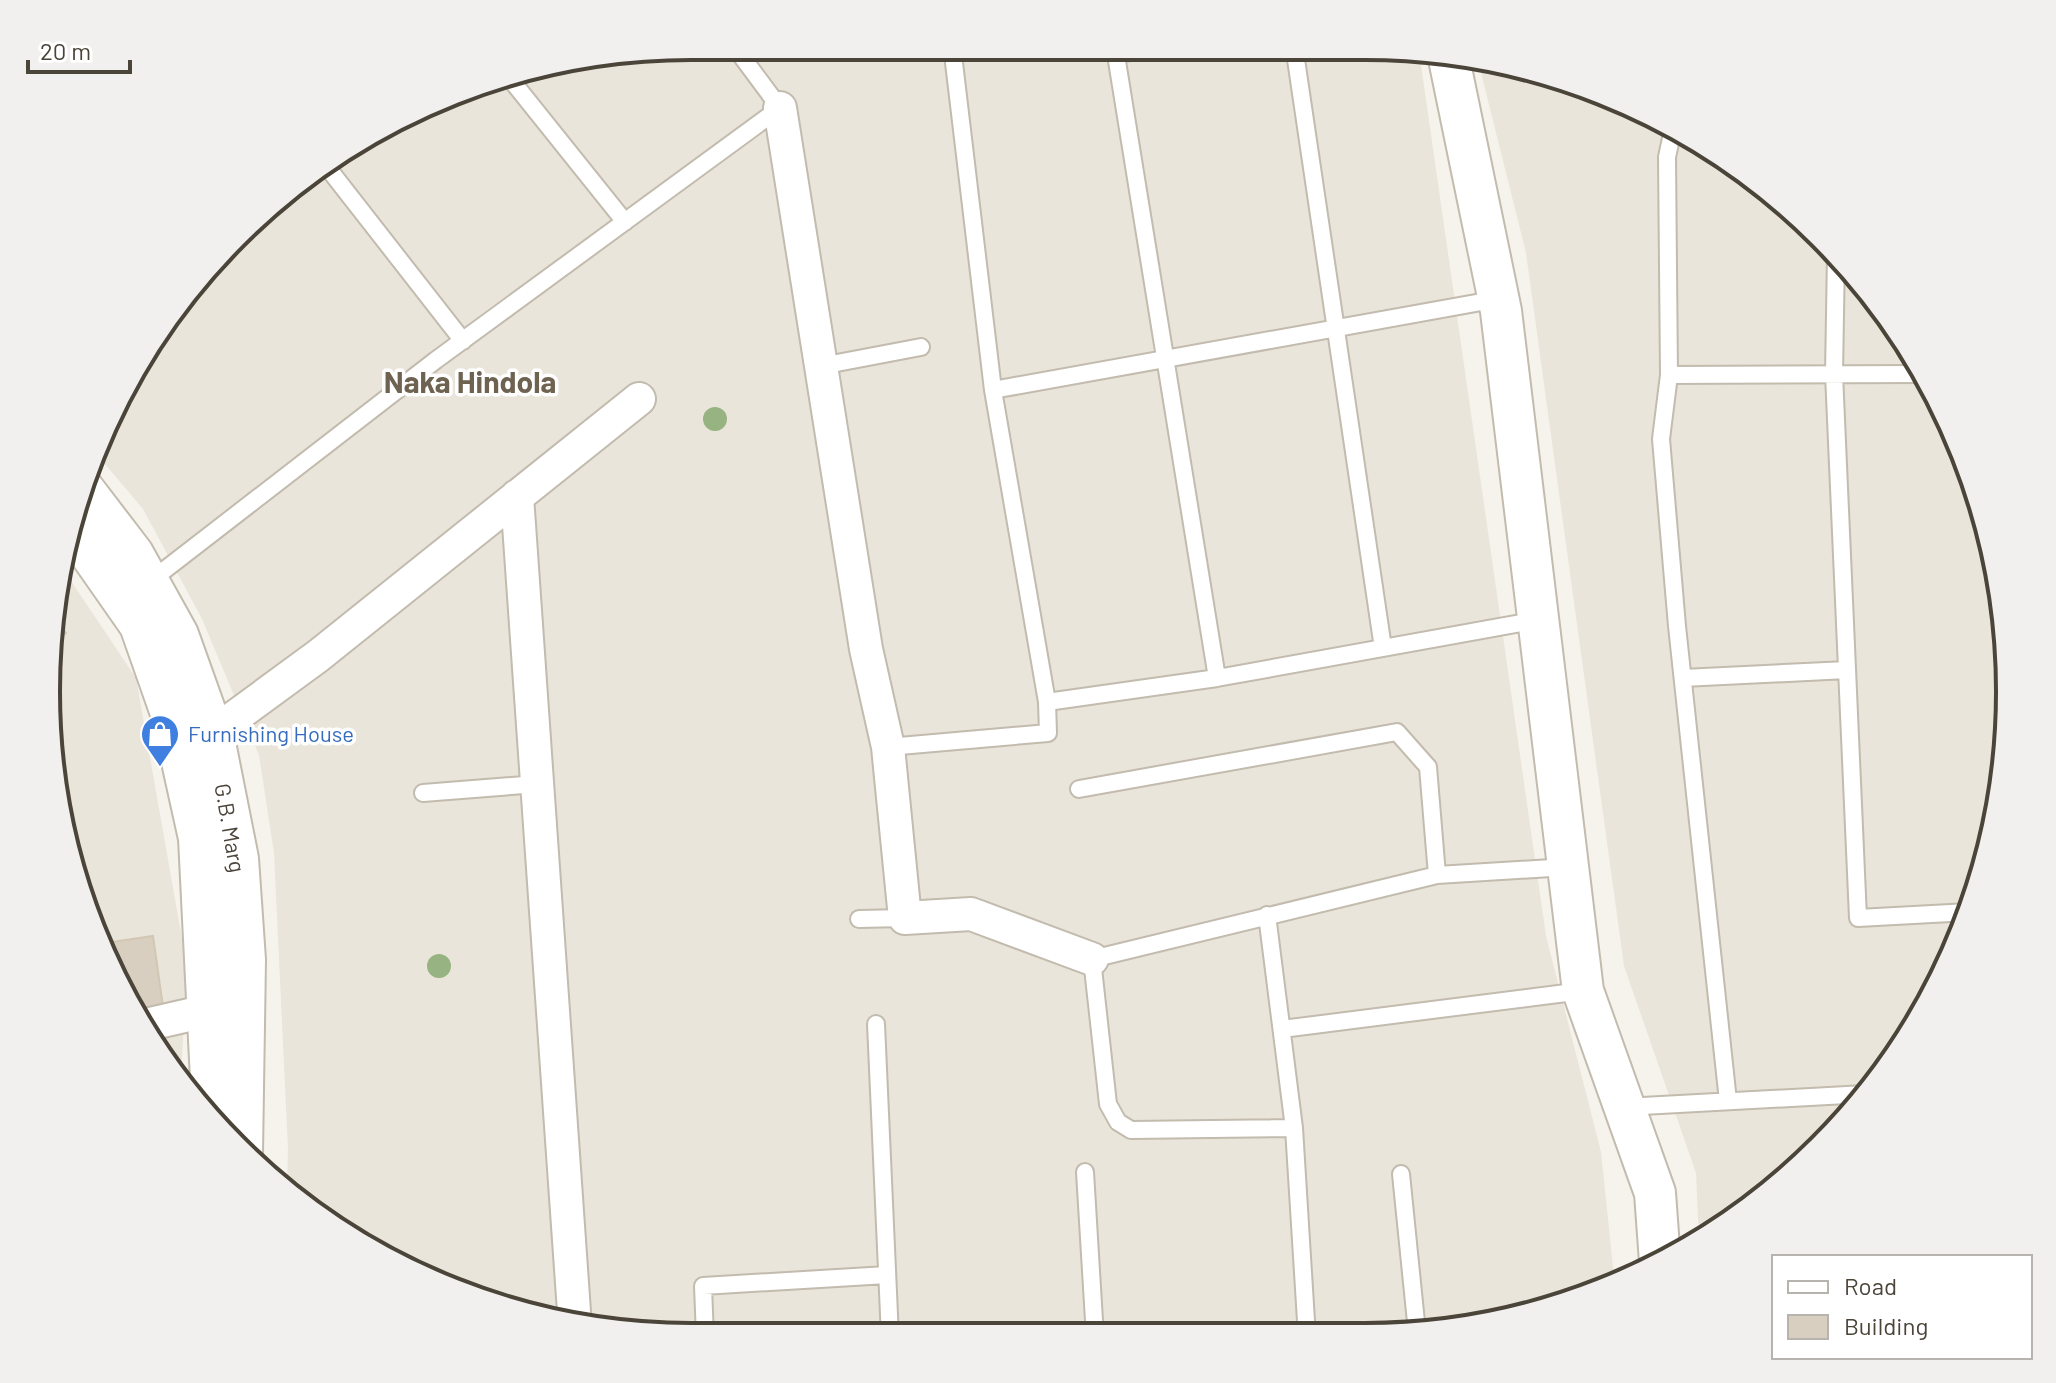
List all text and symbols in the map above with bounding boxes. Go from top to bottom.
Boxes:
scale bar [28,24,130,74]
text: 20 m [40,36,91,65]
district label: Naka Hindola [384,363,556,399]
shop icon: Furnishing House [139,713,181,768]
place label: Furnishing House [188,720,354,746]
street label: G.B. Marg [210,781,252,874]
legend [1772,1255,2032,1359]
text: Road [1844,1271,1897,1300]
text: Building [1844,1311,1928,1340]

